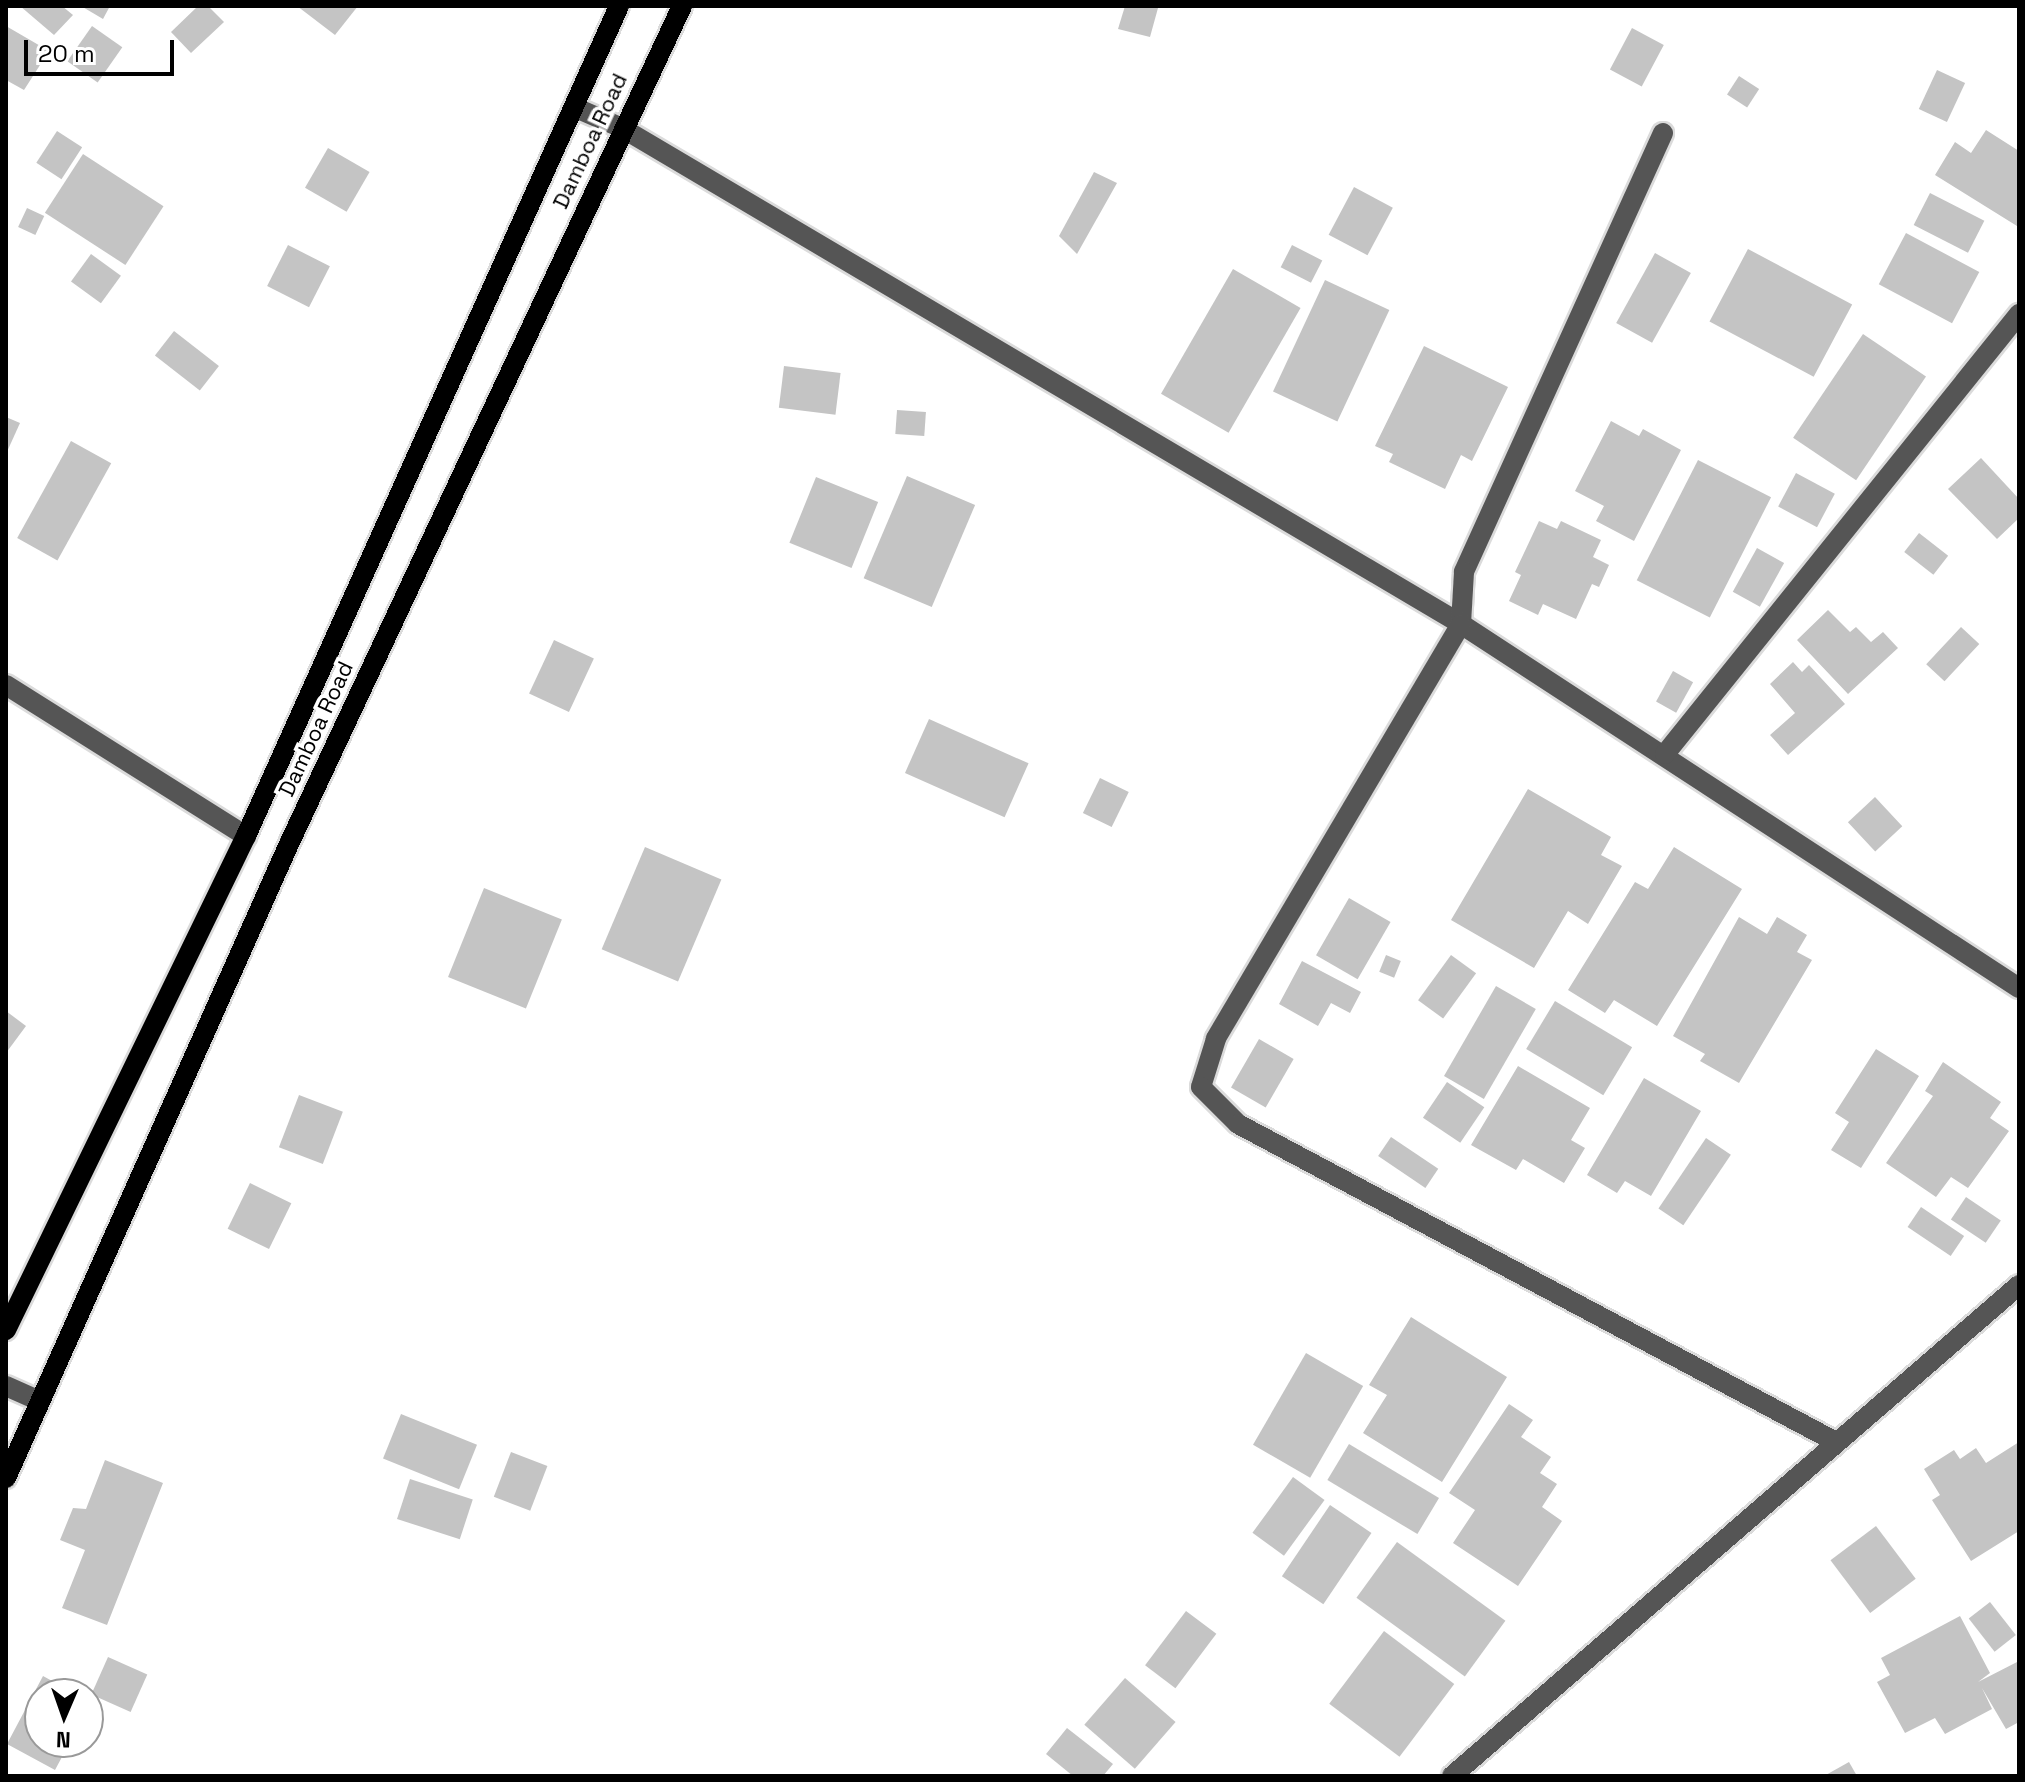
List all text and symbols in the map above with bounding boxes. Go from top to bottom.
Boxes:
scale bar [28,24,178,74]
text: 20 m [38,38,95,69]
street label: Damboa Road [547,69,633,213]
street label: Damboa Road [273,657,359,801]
north arrow [24,1678,104,1758]
text: N [55,1726,71,1754]

